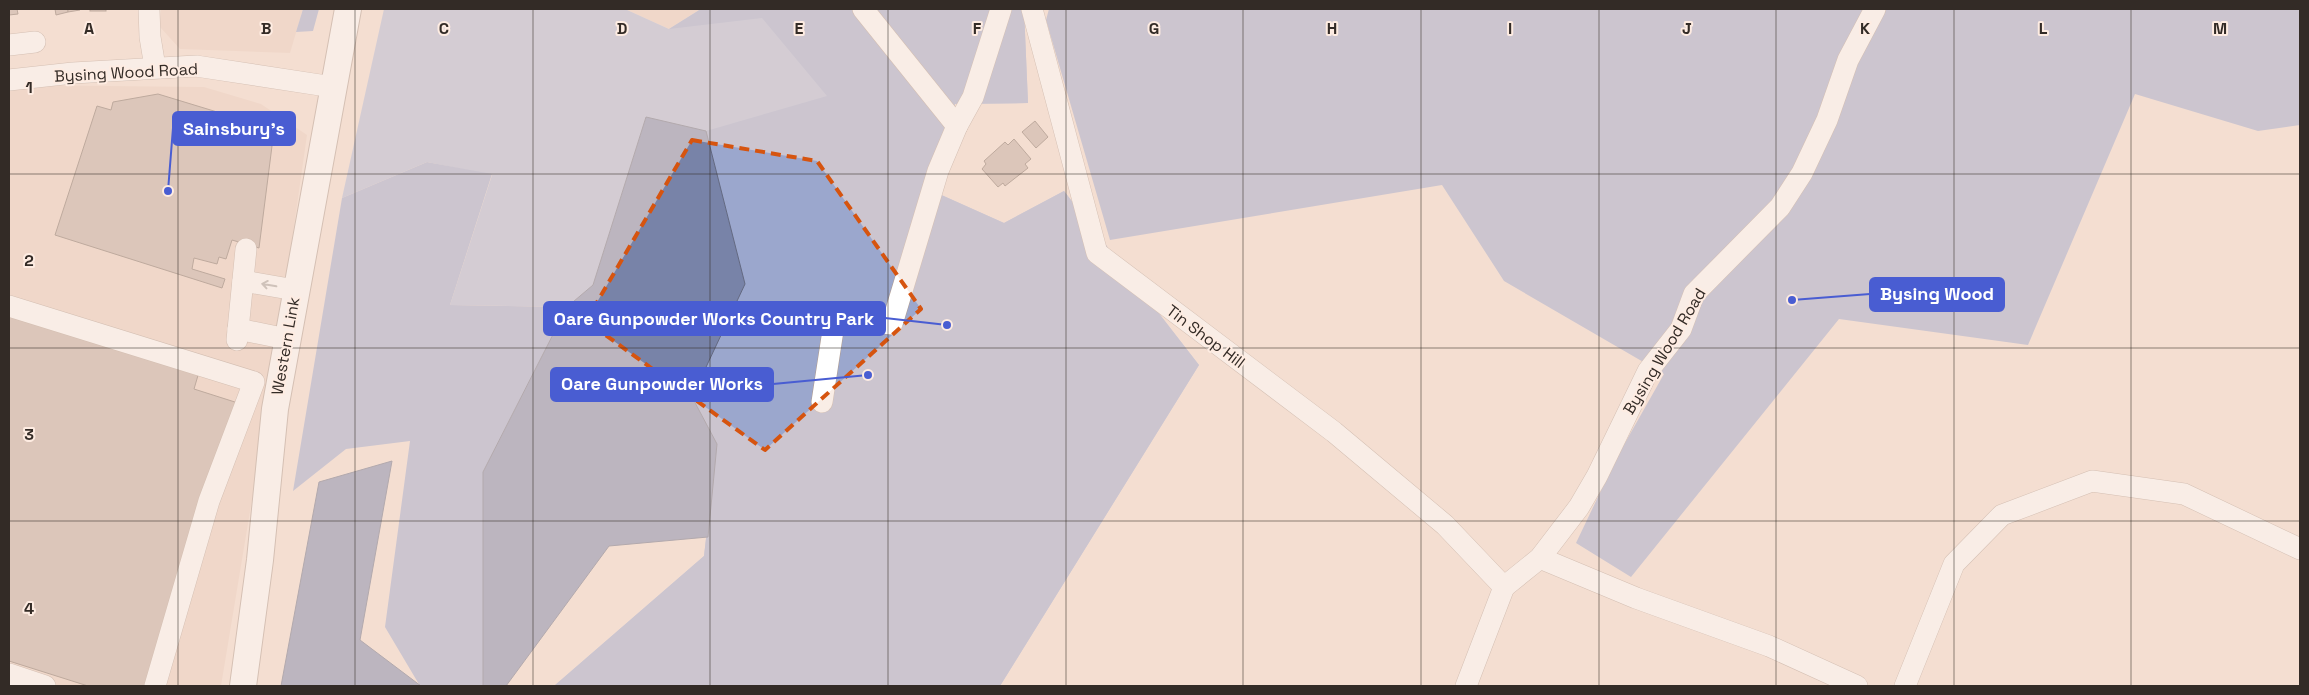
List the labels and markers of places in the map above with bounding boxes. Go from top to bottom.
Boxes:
callout: Sainsbury's [173,112,295,145]
callout: Bysing Wood [1870,278,2004,311]
callout: Oare Gunpowder Works Country Park [544,302,885,335]
callout: Oare Gunpowder Works [551,368,773,401]

